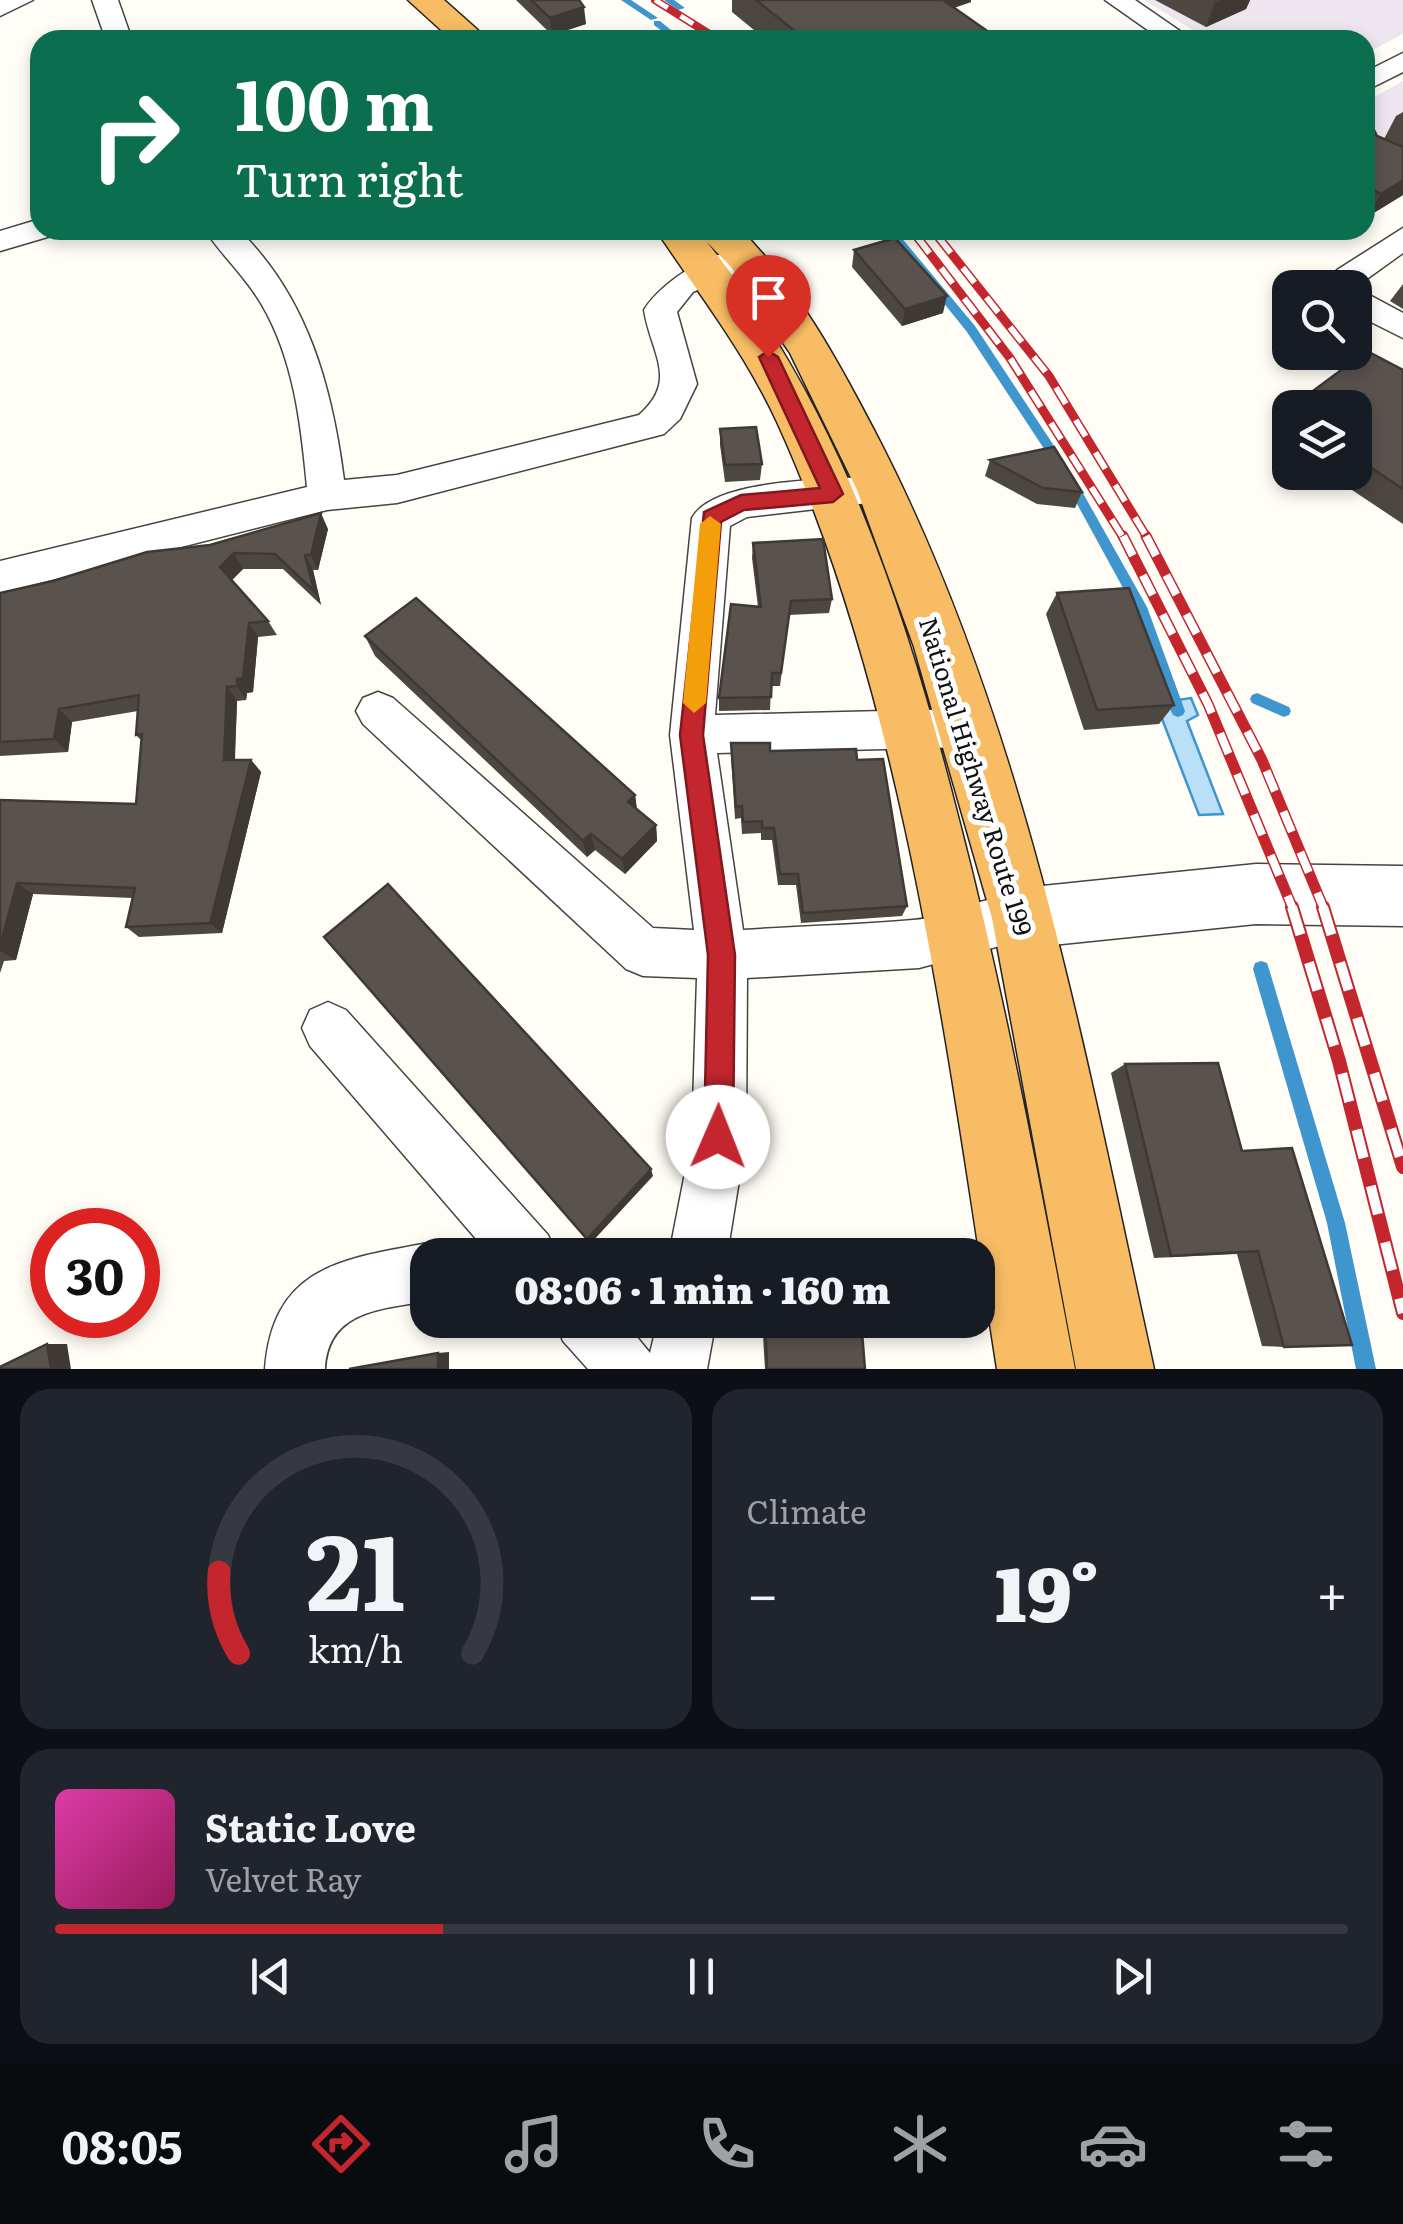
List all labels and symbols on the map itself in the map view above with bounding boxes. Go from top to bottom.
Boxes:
pin [726,255,811,358]
street label: National Highway Route 199 [911,612,1043,940]
position arrow [666,1085,770,1189]
speed limit sign: 30 [30,1208,160,1338]

